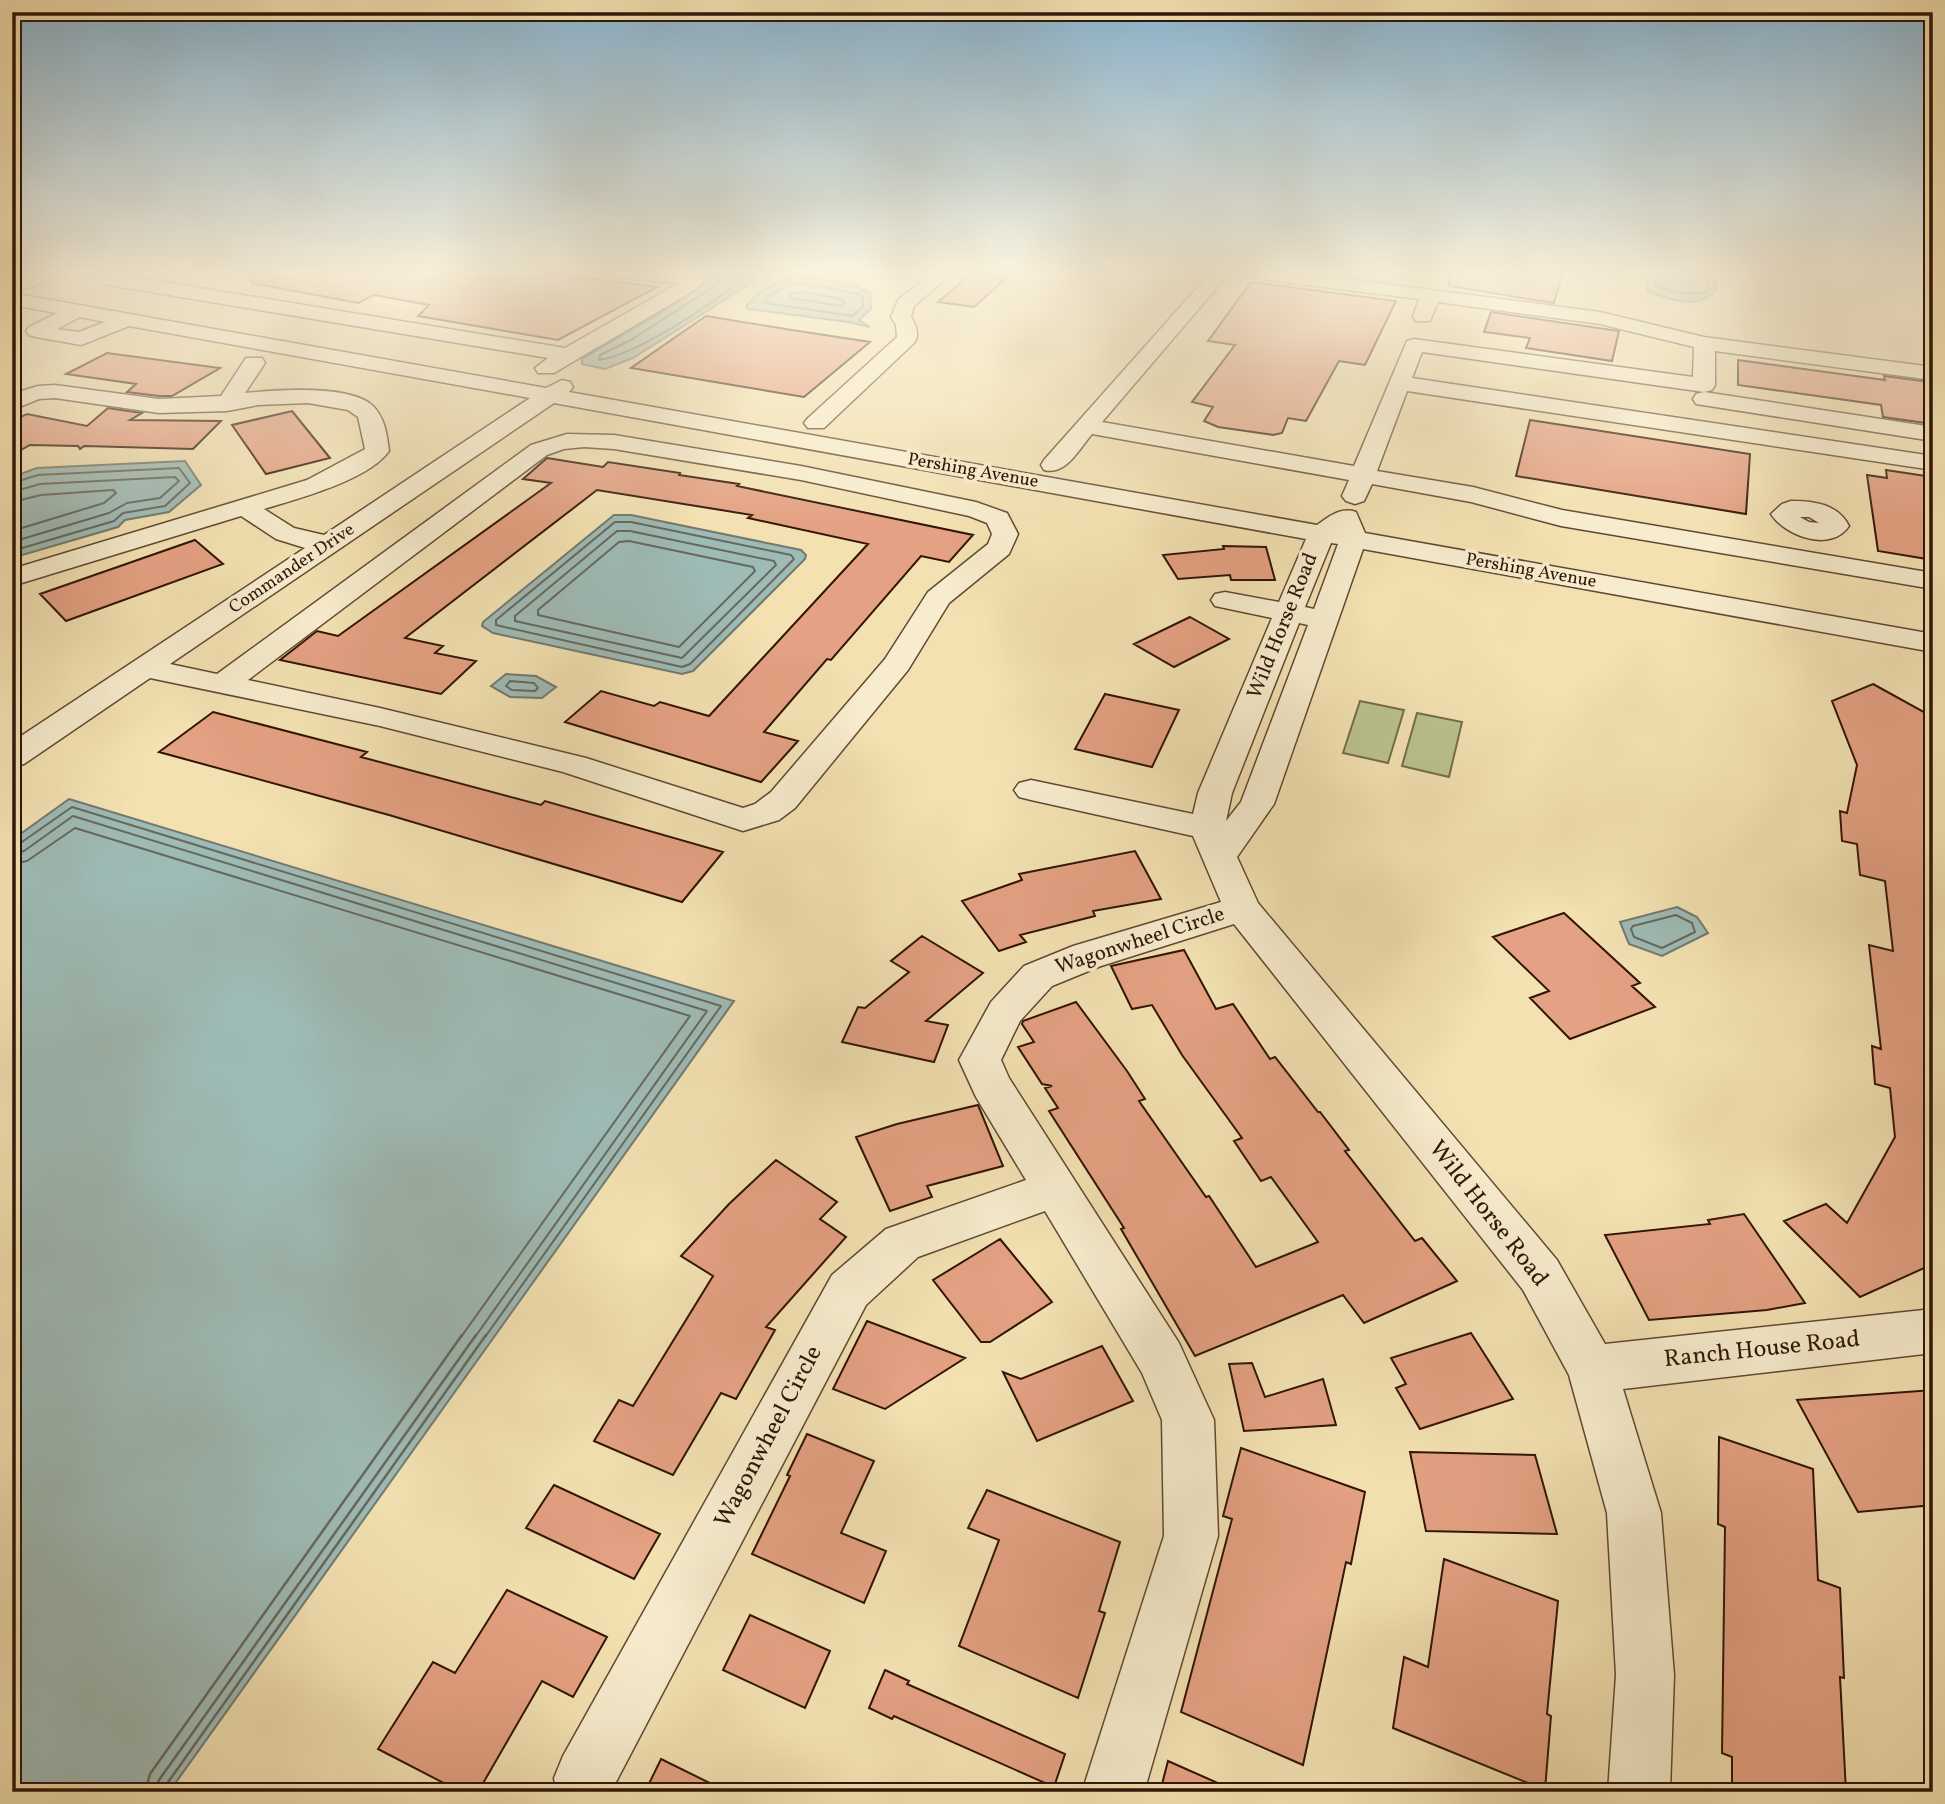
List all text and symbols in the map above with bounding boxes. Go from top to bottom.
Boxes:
street label: Pershing Avenue [906,447,1040,495]
street label: Commander Drive [224,518,360,620]
street label: Pershing Avenue [1464,547,1598,595]
street label: Wild Horse Road [1240,549,1326,703]
street label: Wagonwheel Circle [1051,900,1229,982]
street label: Wild Horse Road [1420,1134,1556,1294]
street label: Ranch House Road [1662,1323,1862,1377]
street label: Wagonwheel Circle [707,1340,831,1534]

